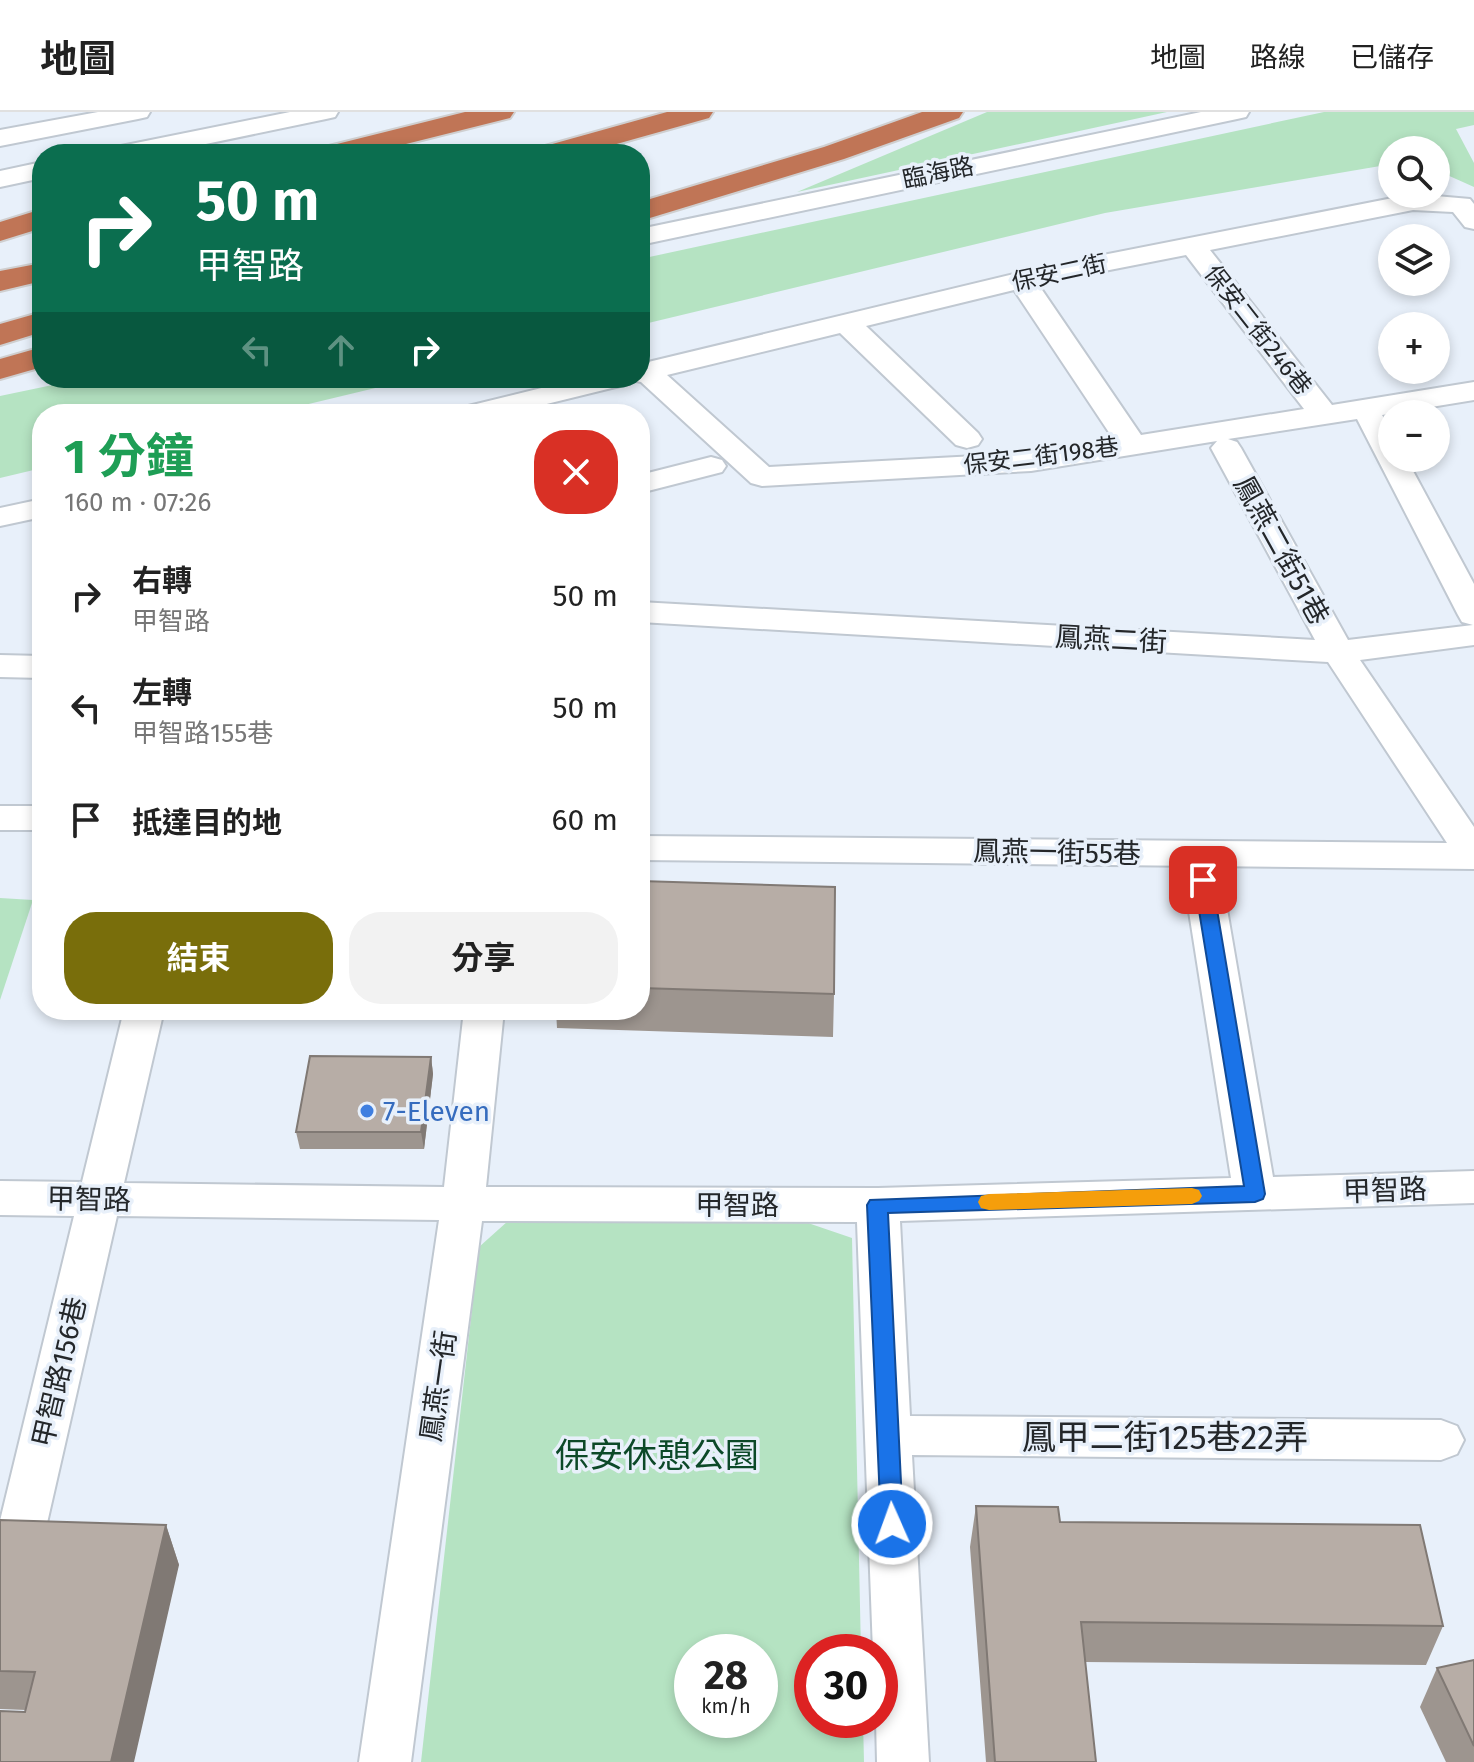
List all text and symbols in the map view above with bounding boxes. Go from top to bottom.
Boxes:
text: 地圖 [40,36,116,82]
text: 地圖 [1150,41,1206,74]
text: 路線 [1250,41,1306,74]
text: 已儲存 [1350,41,1434,74]
map controls [1378,136,1450,472]
button: search [1378,136,1450,208]
street label: 臨海路 [900,152,976,194]
text: 50 m [196,168,319,235]
icon: right [64,176,168,280]
button: layers [1378,224,1450,296]
text: 甲智路 [196,244,304,288]
street label: 保安二街 [1009,249,1109,297]
street label: 保安二街246巷 [1199,260,1317,400]
button: + [1378,312,1450,384]
icon: left [235,328,279,372]
icon: ahead [319,328,363,372]
icon: right [403,328,447,372]
button: − [1378,400,1450,472]
text: 1 分鐘 [64,428,194,486]
button: close [534,430,618,514]
street label: 保安二街198巷 [962,433,1120,479]
street label: 鳳燕二街51巷 [1227,470,1336,630]
text: 160 m · 07:26 [64,487,211,518]
text: 右轉 [132,563,192,599]
icon: right [64,574,108,618]
text: 50 m [553,578,618,614]
text: 甲智路 [132,606,210,637]
street label: 鳳燕二街 [1054,620,1168,659]
text: 左轉 [132,675,192,711]
icon: left [64,686,108,730]
text: 50 m [553,690,618,726]
text: 甲智路155巷 [132,718,273,749]
icon: arrive [64,798,108,842]
text: 60 m [552,802,618,838]
text: 抵達目的地 [132,805,282,841]
street label: 鳳燕一街55巷 [973,835,1141,870]
pin [1169,846,1237,914]
icon: arrive [1181,858,1225,902]
button: 結束 [64,912,333,1004]
button: 分享 [349,912,618,1004]
place label: 7-Eleven [383,1095,490,1128]
marker: 7-Eleven [358,1102,376,1120]
street label: 甲智路 [1342,1173,1428,1208]
street label: 甲智路 [47,1182,131,1217]
street label: 甲智路 [695,1189,779,1222]
street label: 甲智路156巷 [26,1294,93,1450]
street label: 鳳燕一街 [414,1328,463,1444]
street label: 鳳甲二街125巷22弄 [1022,1417,1308,1458]
park label: 保安休憩公園 [555,1435,759,1476]
position arrow [850,1482,934,1566]
speed limit sign: 30 [794,1634,898,1738]
text: 28 [704,1652,748,1700]
text: km/h [701,1694,751,1718]

